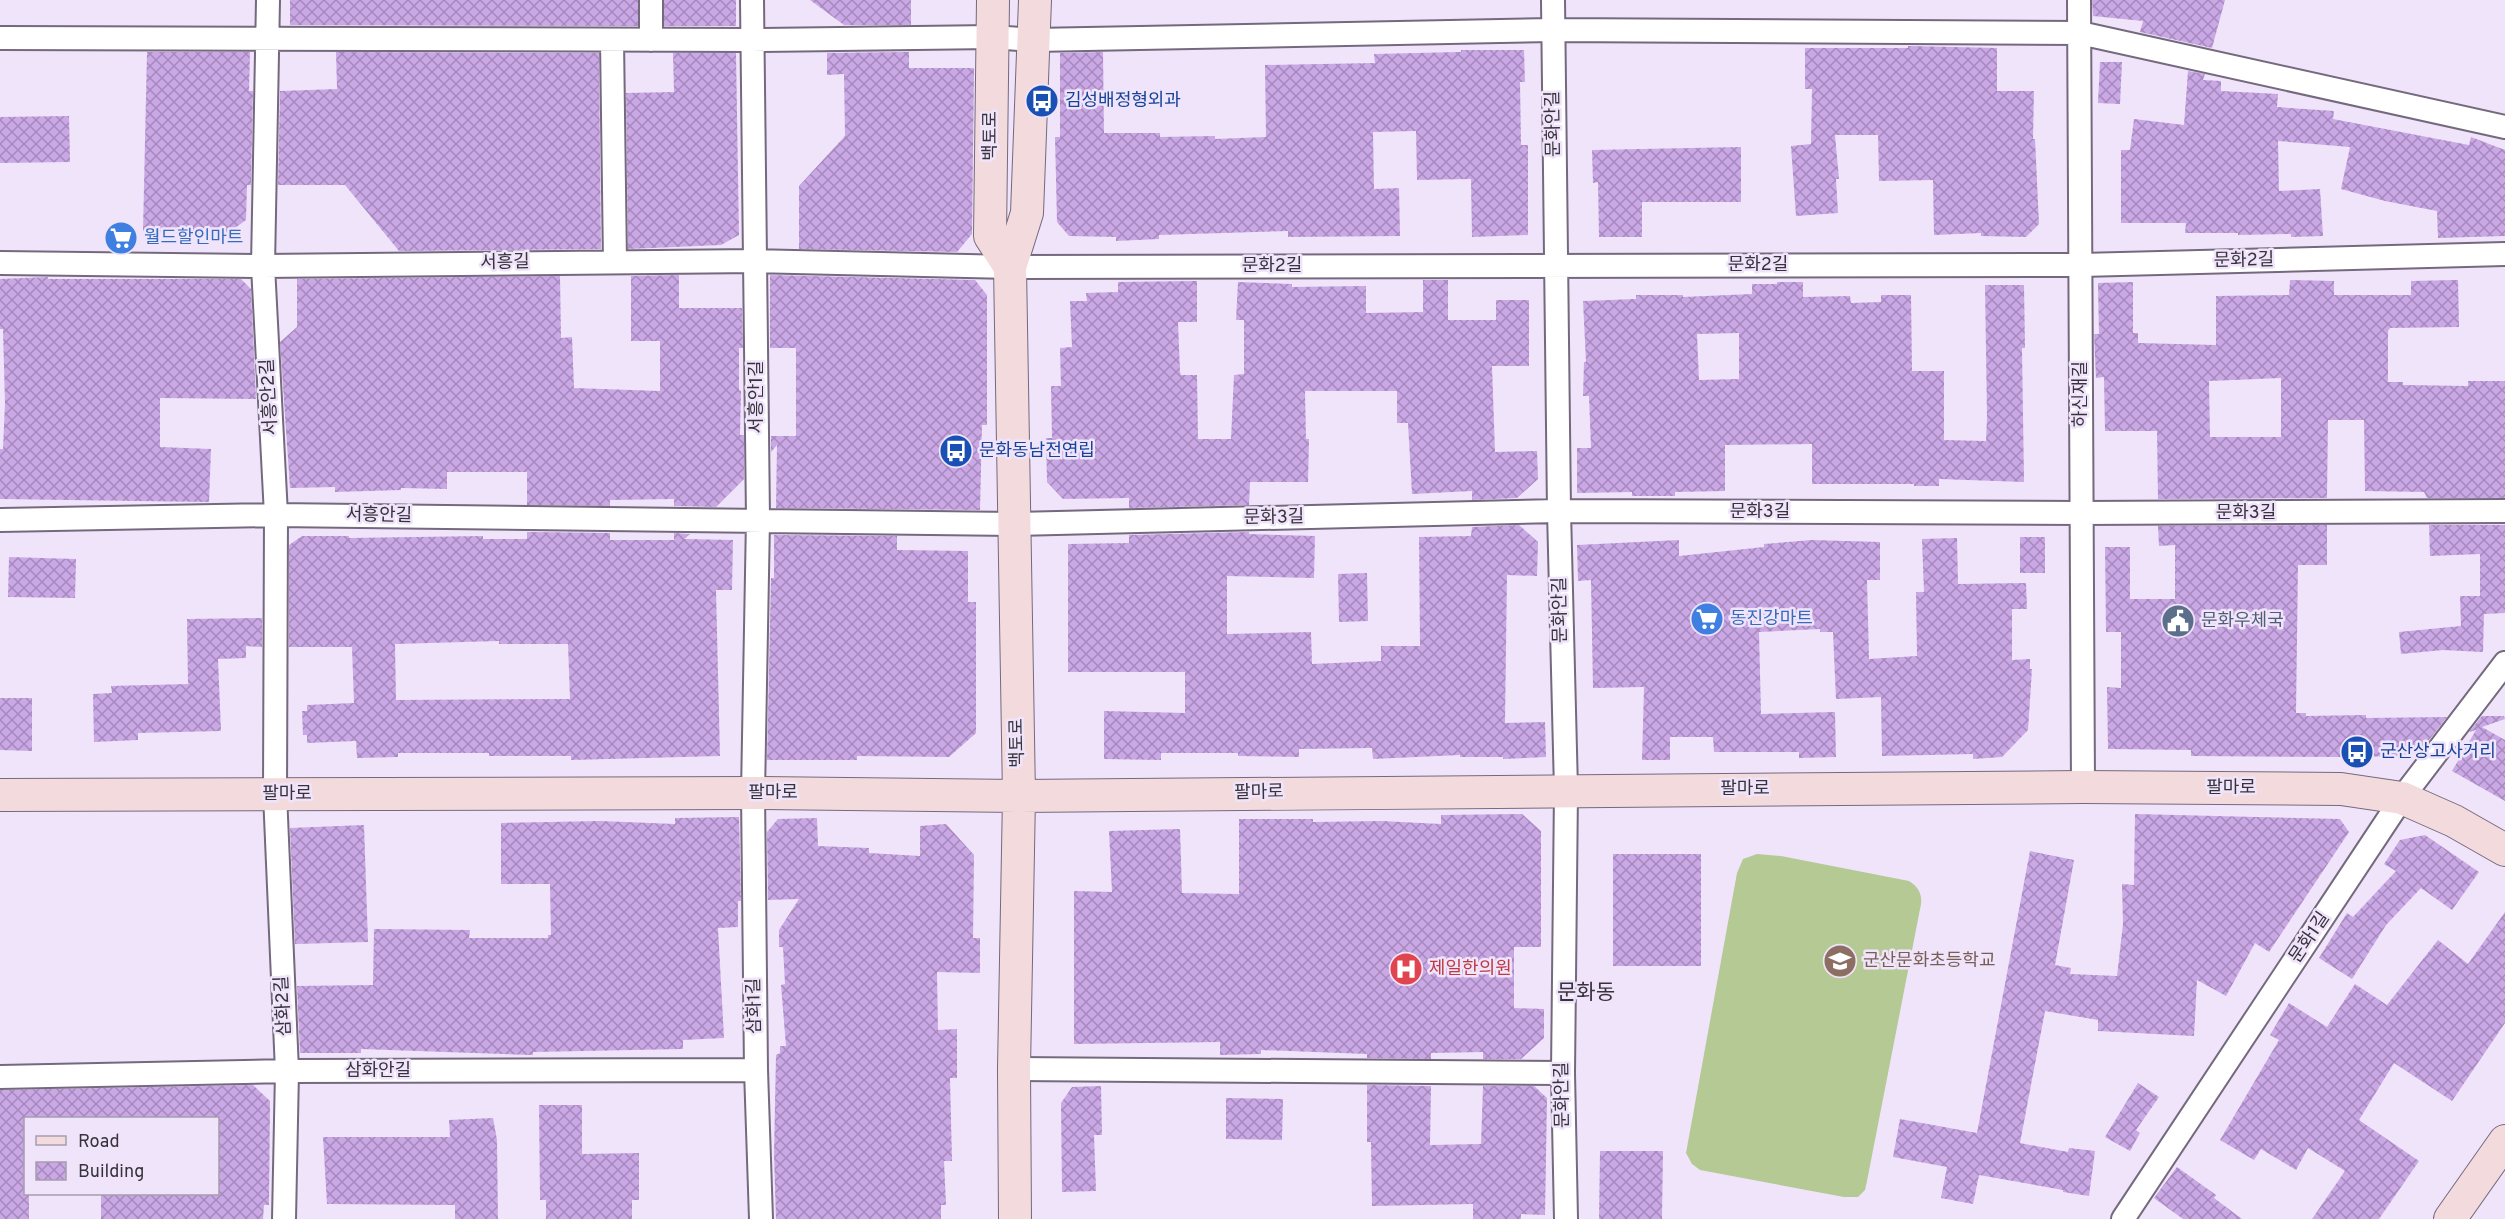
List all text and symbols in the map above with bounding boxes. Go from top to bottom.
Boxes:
bus stop icon: 김성배정형외과 [1024,83,1060,119]
place label: 김성배정형외과 [1065,90,1181,113]
street label: 문화안길 [1542,91,1566,157]
street label: 백토로 [980,111,1003,161]
supermarket icon: 월드할인마트 [103,220,139,256]
place label: 월드할인마트 [144,227,243,250]
street label: 문화2길 [2213,249,2275,273]
street label: 서흥길 [480,251,530,275]
street label: 문화2길 [1728,254,1788,277]
street label: 문화2길 [1242,255,1302,278]
street label: 서흥안2길 [256,358,284,436]
street label: 서흥안1길 [746,361,769,433]
street label: 하신재길 [2070,361,2093,427]
bus stop icon: 문화동남전연립 [938,433,974,469]
place label: 문화동남전연립 [979,440,1095,463]
street label: 문화3길 [1730,501,1790,524]
street label: 문화3길 [2216,502,2276,525]
street label: 서흥안길 [346,504,412,528]
street label: 문화3길 [1244,506,1304,530]
street label: 문화안길 [1549,577,1573,643]
supermarket icon: 동진강마트 [1689,601,1725,637]
public building icon: 문화우체국 [2160,603,2196,639]
place label: 동진강마트 [1730,608,1813,631]
place label: 문화우체국 [2201,610,2284,633]
street label: 백토로 [1006,718,1030,768]
bus stop icon: 군산상고사거리 [2339,734,2375,770]
place label: 군산상고사거리 [2380,741,2496,764]
street label: 팔마로 [2206,777,2256,800]
street label: 팔마로 [1720,778,1770,801]
street label: 팔마로 [1234,781,1284,805]
street label: 팔마로 [748,782,798,805]
street label: 팔마로 [262,783,312,806]
street label: 문화1길 [2285,908,2335,968]
school or university icon: 군산문화초등학교 [1822,943,1858,979]
place label: 군산문화초등학교 [1863,950,1995,973]
hospital icon: 제일한의원 [1388,951,1424,987]
place label: 제일한의원 [1429,958,1512,981]
street label: 삼화2길 [271,975,297,1037]
street label: 삼화1길 [743,978,767,1034]
district label: 문화동 [1557,980,1615,1007]
street label: 삼화안길 [345,1060,411,1083]
street label: 문화안길 [1551,1062,1575,1128]
legend [24,1117,219,1195]
text: Road [78,1131,120,1154]
text: Building [78,1161,144,1184]

